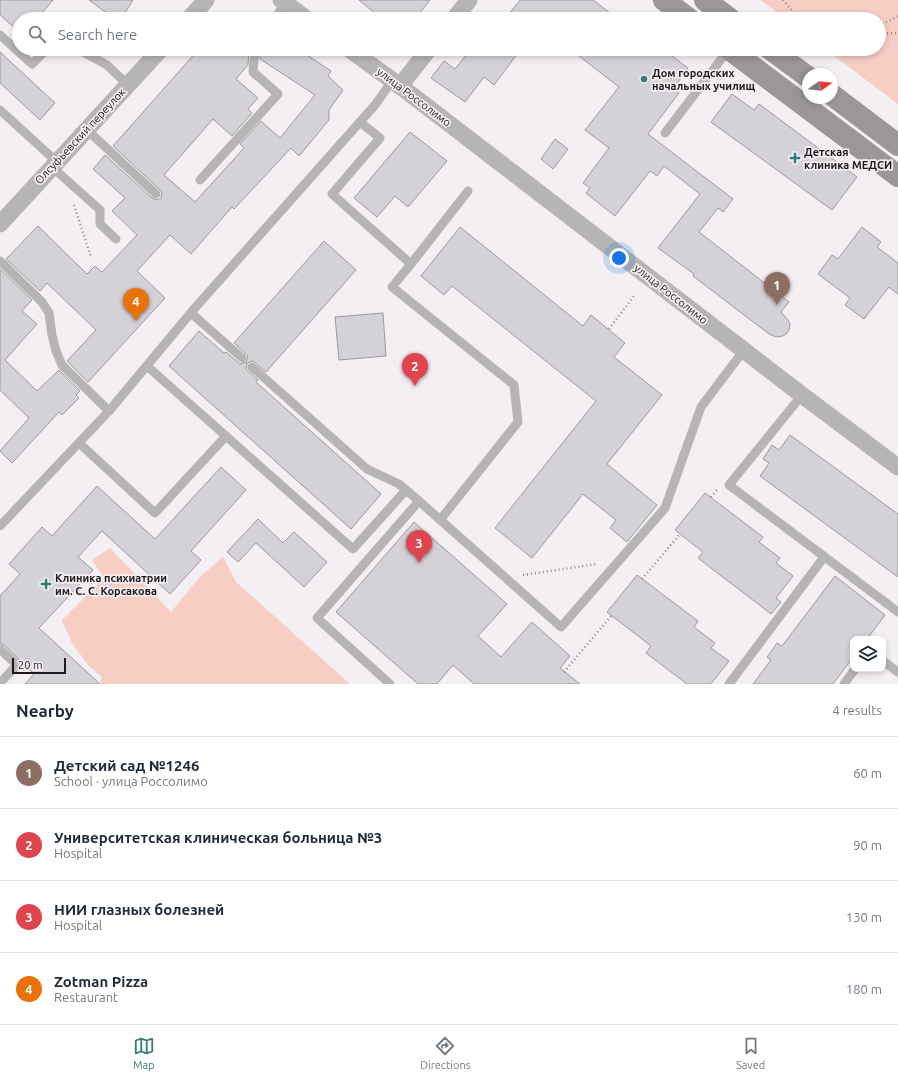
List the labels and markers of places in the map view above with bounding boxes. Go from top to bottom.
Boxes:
place label: Дом городских начальных училищ [652,67,756,92]
marker: Дом городских начальных училищ [639,74,649,84]
place label: Детская клиника МЕДСИ [804,146,892,171]
marker: Детская клиника МЕДСИ [789,152,801,164]
pin: 1 [764,272,790,305]
pin: 4 [123,288,149,321]
pin: 2 [402,353,428,386]
pin: 3 [406,530,432,563]
place label: Клиника психиатрии им. С. С. Корсакова [55,572,167,597]
marker: Клиника психиатрии им. С. С. Корсакова [40,578,52,590]

